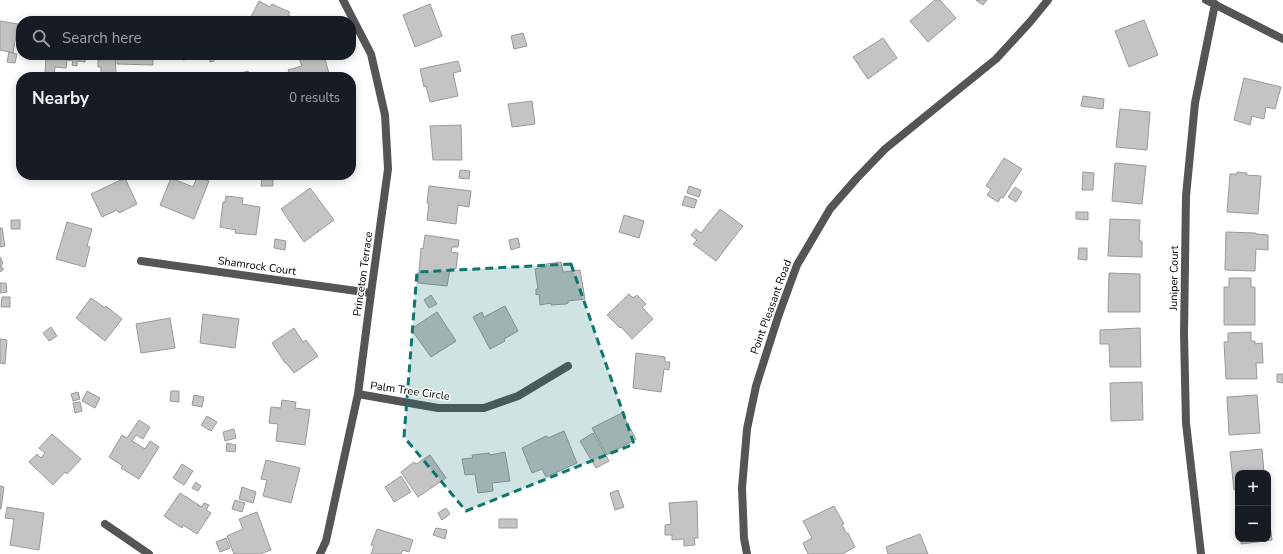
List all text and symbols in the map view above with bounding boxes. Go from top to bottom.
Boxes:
search box [16,16,356,60]
icon: search [30,27,52,49]
text: Search here [62,28,142,48]
text: Nearby [32,87,89,110]
text: 0 results [289,89,340,107]
street label: Princeton Terrace [350,230,376,317]
street label: Juniper Court [1166,245,1182,312]
street label: Shamrock Court [217,253,297,279]
street label: Point Pleasant Road [747,258,795,356]
street label: Palm Tree Circle [369,378,451,404]
map controls [1235,470,1271,542]
button: + [1235,470,1271,506]
button: − [1235,506,1271,542]

